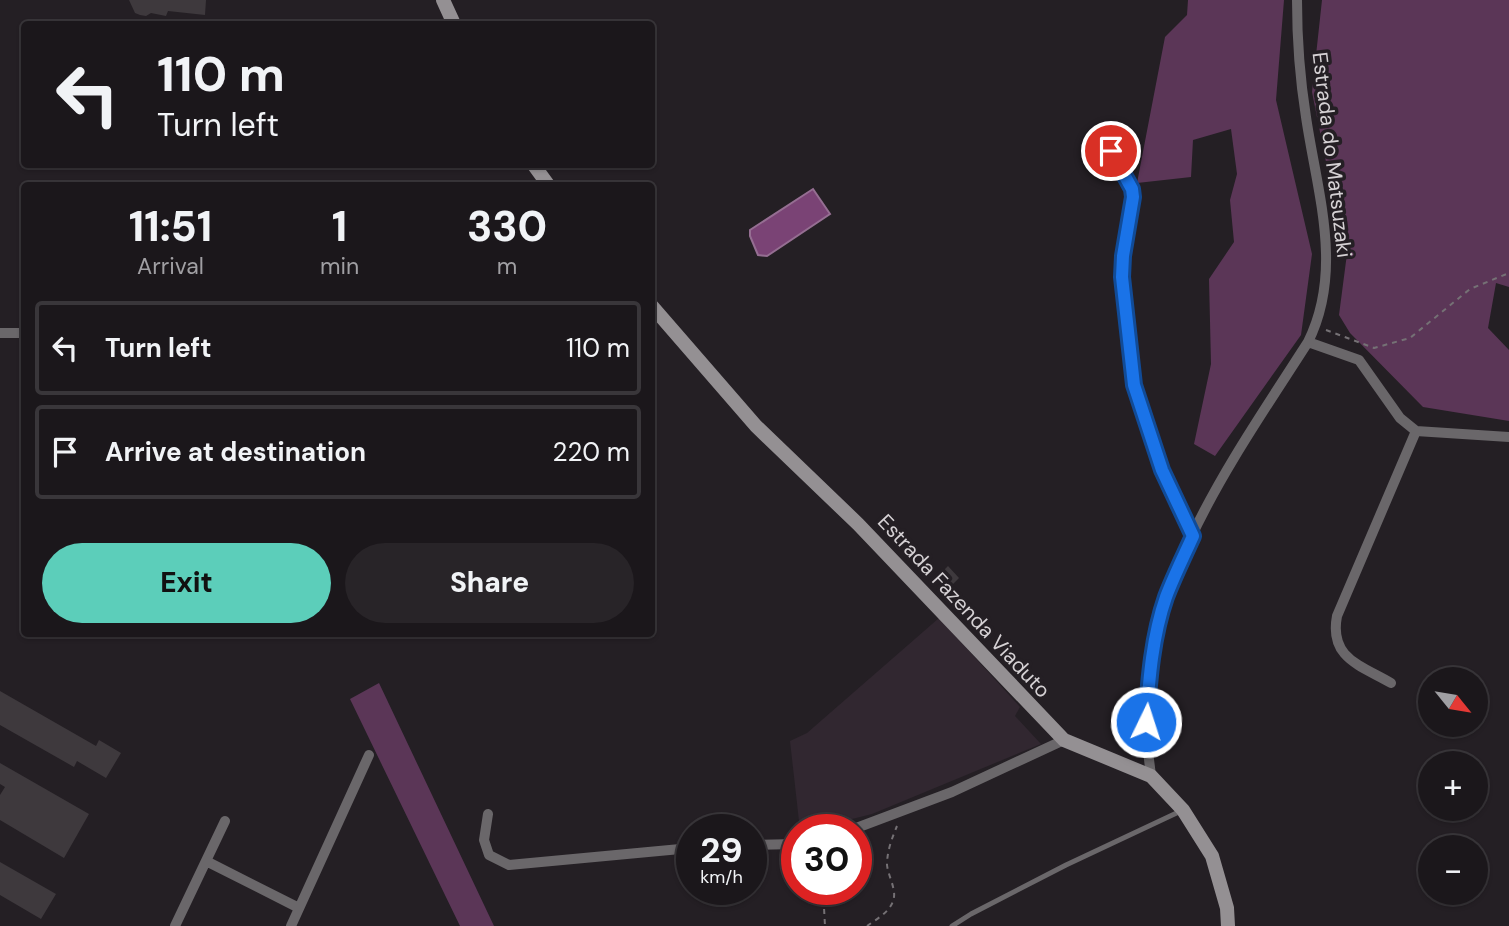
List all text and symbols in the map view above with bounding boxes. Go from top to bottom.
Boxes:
text: 110 m [157,42,285,106]
icon: left [42,49,133,140]
street label: Estrada do Matsuzaki [1305,51,1359,259]
text: Turn left [157,104,279,146]
pin [1081,121,1141,181]
icon: arrive [1092,132,1130,170]
text: 11:51 [129,199,212,254]
text: 1 [332,199,347,254]
text: 330 [467,199,547,254]
text: Arrival [137,251,204,281]
text: min [320,251,359,281]
text: m [497,251,517,281]
icon: left [46,329,84,367]
text: Turn left [105,331,212,365]
text: 110 m [566,331,630,365]
icon: arrive [46,433,84,471]
text: Arrive at destination [105,435,366,469]
text: 220 m [552,435,630,469]
street label: Estrada Fazenda Viaduto [871,508,1057,704]
button: Exit [42,543,331,623]
button: Share [345,543,634,623]
north arrow [1418,667,1488,737]
map controls [1418,667,1488,905]
position arrow [1109,685,1183,759]
button: + [1418,751,1488,821]
speed limit sign: 30 [781,814,872,905]
text: 29 [700,827,743,873]
button: − [1418,835,1488,905]
text: km/h [700,865,743,889]

